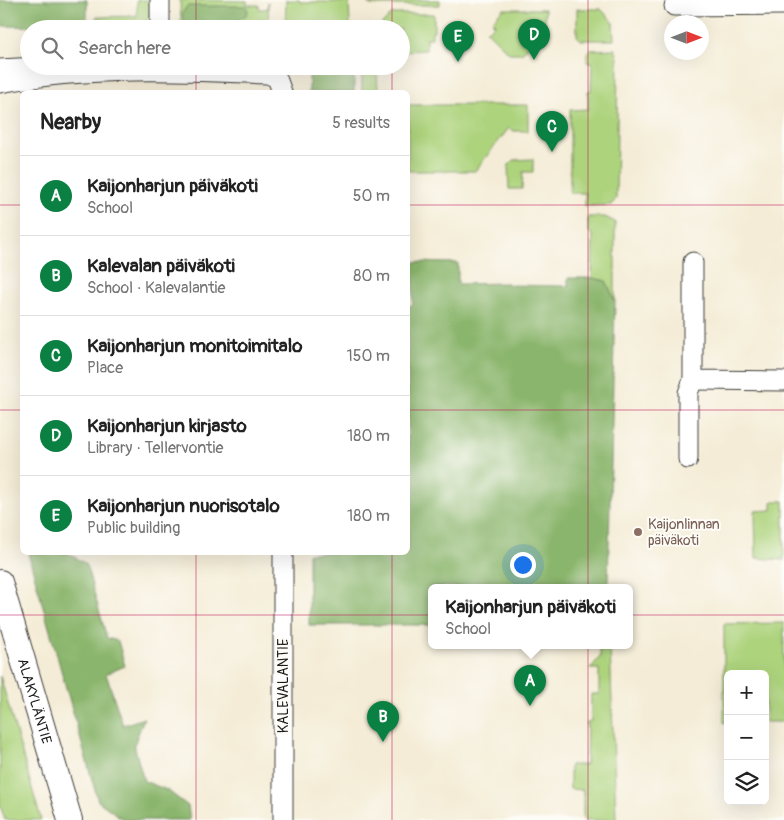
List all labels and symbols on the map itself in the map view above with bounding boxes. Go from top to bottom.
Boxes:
north arrow [664,15,709,60]
pin: D [518,19,550,60]
pin: E [442,21,474,62]
pin: C [536,111,568,152]
place label: Kaijonlinnan päiväkoti [648,516,720,549]
marker: Kaijonlinnan päiväkoti [632,526,644,538]
your location [510,552,536,578]
street label: KALEVALANTIE [275,639,292,733]
street label: ALAKYLÄNTIE [14,656,55,746]
pin: A [514,665,546,706]
pin: B [367,701,399,742]

